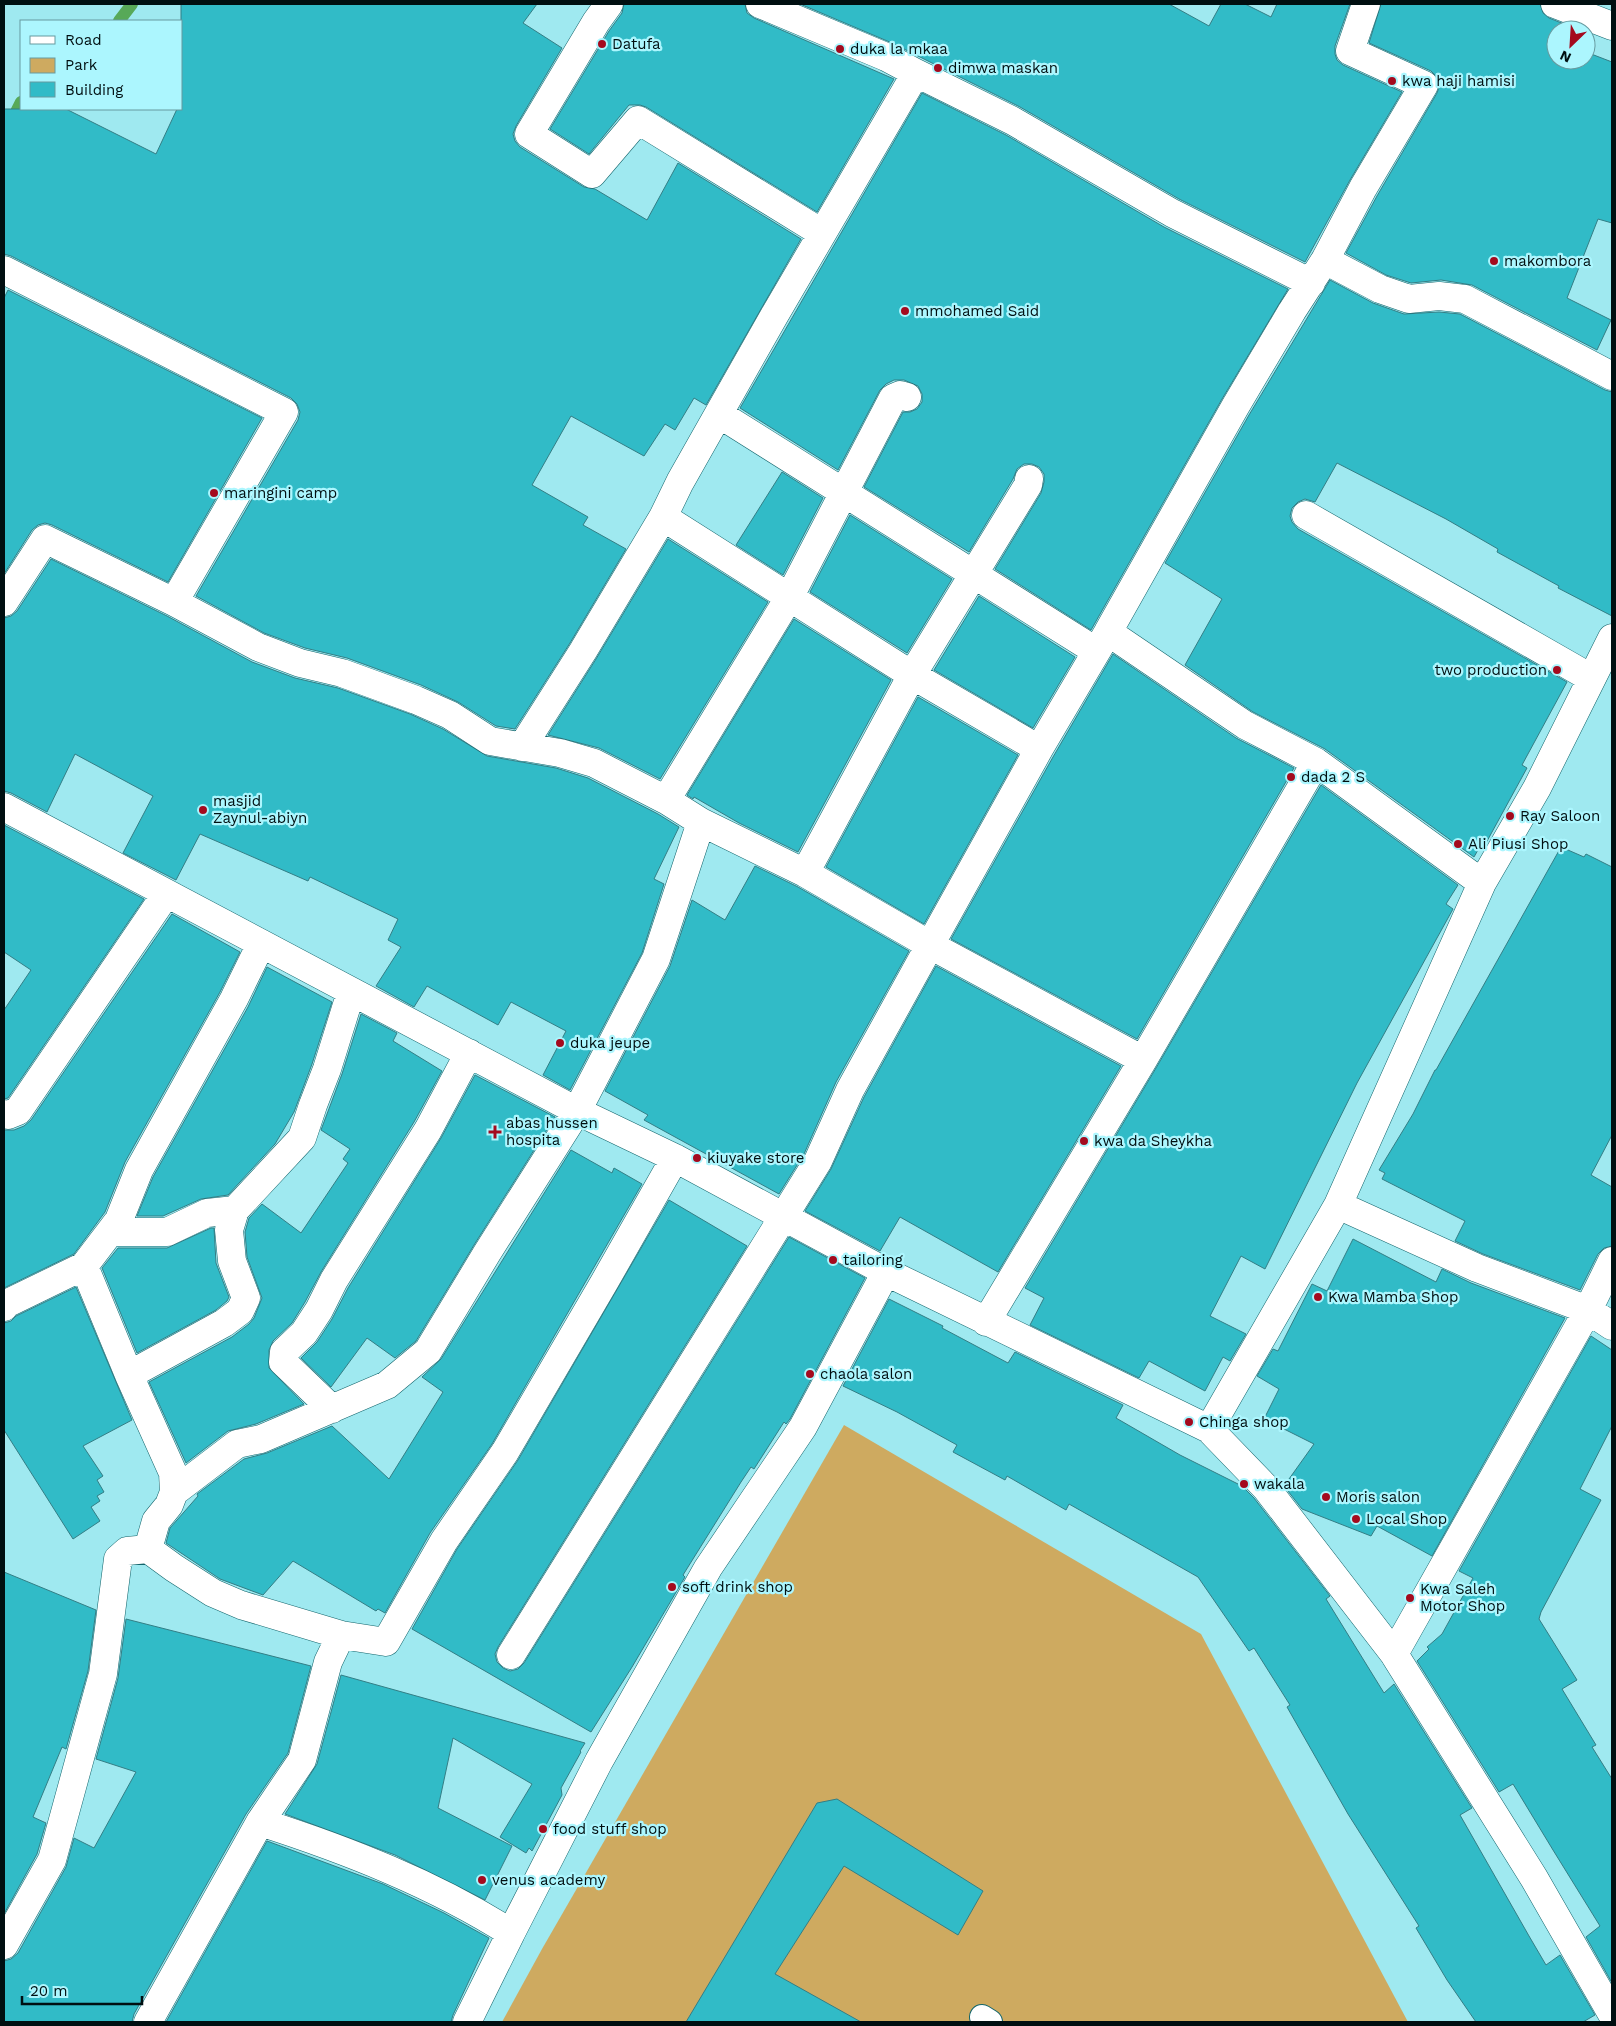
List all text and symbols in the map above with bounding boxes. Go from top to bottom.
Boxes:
legend [20,20,182,110]
north arrow [1546,20,1596,70]
text: Road [65,31,102,49]
place label: Datufa [612,35,661,53]
marker: Datufa [596,38,608,50]
place label: duka la mkaa [850,40,948,58]
marker: duka la mkaa [834,43,846,55]
text: N [1557,47,1574,66]
text: Park [65,56,98,74]
place label: dimwa maskan [948,59,1058,77]
marker: dimwa maskan [932,62,944,74]
place label: kwa haji hamisi [1402,72,1515,90]
marker: kwa haji hamisi [1386,75,1398,87]
text: Building [65,81,123,99]
place label: makombora [1504,252,1592,270]
marker: makombora [1488,255,1500,267]
place label: mmohamed Said [915,302,1039,320]
marker: mmohamed Said [899,305,911,317]
place label: maringini camp [224,484,337,502]
marker: maringini camp [208,487,220,499]
place label: two production [1434,661,1547,679]
marker: two production [1551,664,1563,676]
place label: dada 2 S [1301,768,1365,786]
marker: dada 2 S [1285,771,1297,783]
place label: masjid Zaynul-abiyn [213,792,307,827]
marker: masjid Zaynul-abiyn [197,804,209,816]
place label: Ray Saloon [1520,807,1600,825]
marker: Ray Saloon [1504,810,1516,822]
place label: Ali Piusi Shop [1468,835,1568,853]
marker: Ali Piusi Shop [1452,838,1464,850]
place label: duka jeupe [570,1034,650,1052]
marker: duka jeupe [554,1037,566,1049]
place label: abas hussen hospita [506,1114,598,1149]
marker: abas hussen hospita [488,1125,502,1139]
place label: kwa da Sheykha [1094,1132,1213,1150]
marker: kwa da Sheykha [1078,1135,1090,1147]
place label: kiuyake store [707,1149,805,1167]
marker: kiuyake store [691,1152,703,1164]
place label: tailoring [843,1251,903,1269]
marker: tailoring [827,1254,839,1266]
place label: Kwa Mamba Shop [1328,1288,1458,1306]
marker: Kwa Mamba Shop [1312,1291,1324,1303]
place label: chaola salon [820,1365,912,1383]
marker: chaola salon [804,1368,816,1380]
place label: Chinga shop [1199,1413,1289,1431]
marker: Chinga shop [1183,1416,1195,1428]
place label: wakala [1254,1475,1305,1493]
marker: wakala [1238,1478,1250,1490]
place label: Moris salon [1336,1488,1420,1506]
marker: Moris salon [1320,1491,1332,1503]
place label: Local Shop [1366,1510,1447,1528]
marker: Local Shop [1350,1513,1362,1525]
place label: soft drink shop [682,1578,793,1596]
place label: Kwa Saleh Motor Shop [1420,1580,1505,1615]
marker: soft drink shop [666,1581,678,1593]
marker: Kwa Saleh Motor Shop [1404,1592,1416,1604]
place label: food stuff shop [553,1820,667,1838]
marker: food stuff shop [537,1823,549,1835]
place label: venus academy [492,1871,606,1889]
marker: venus academy [476,1874,488,1886]
scale bar [22,1974,142,2006]
text: 20 m [30,1982,68,2000]

